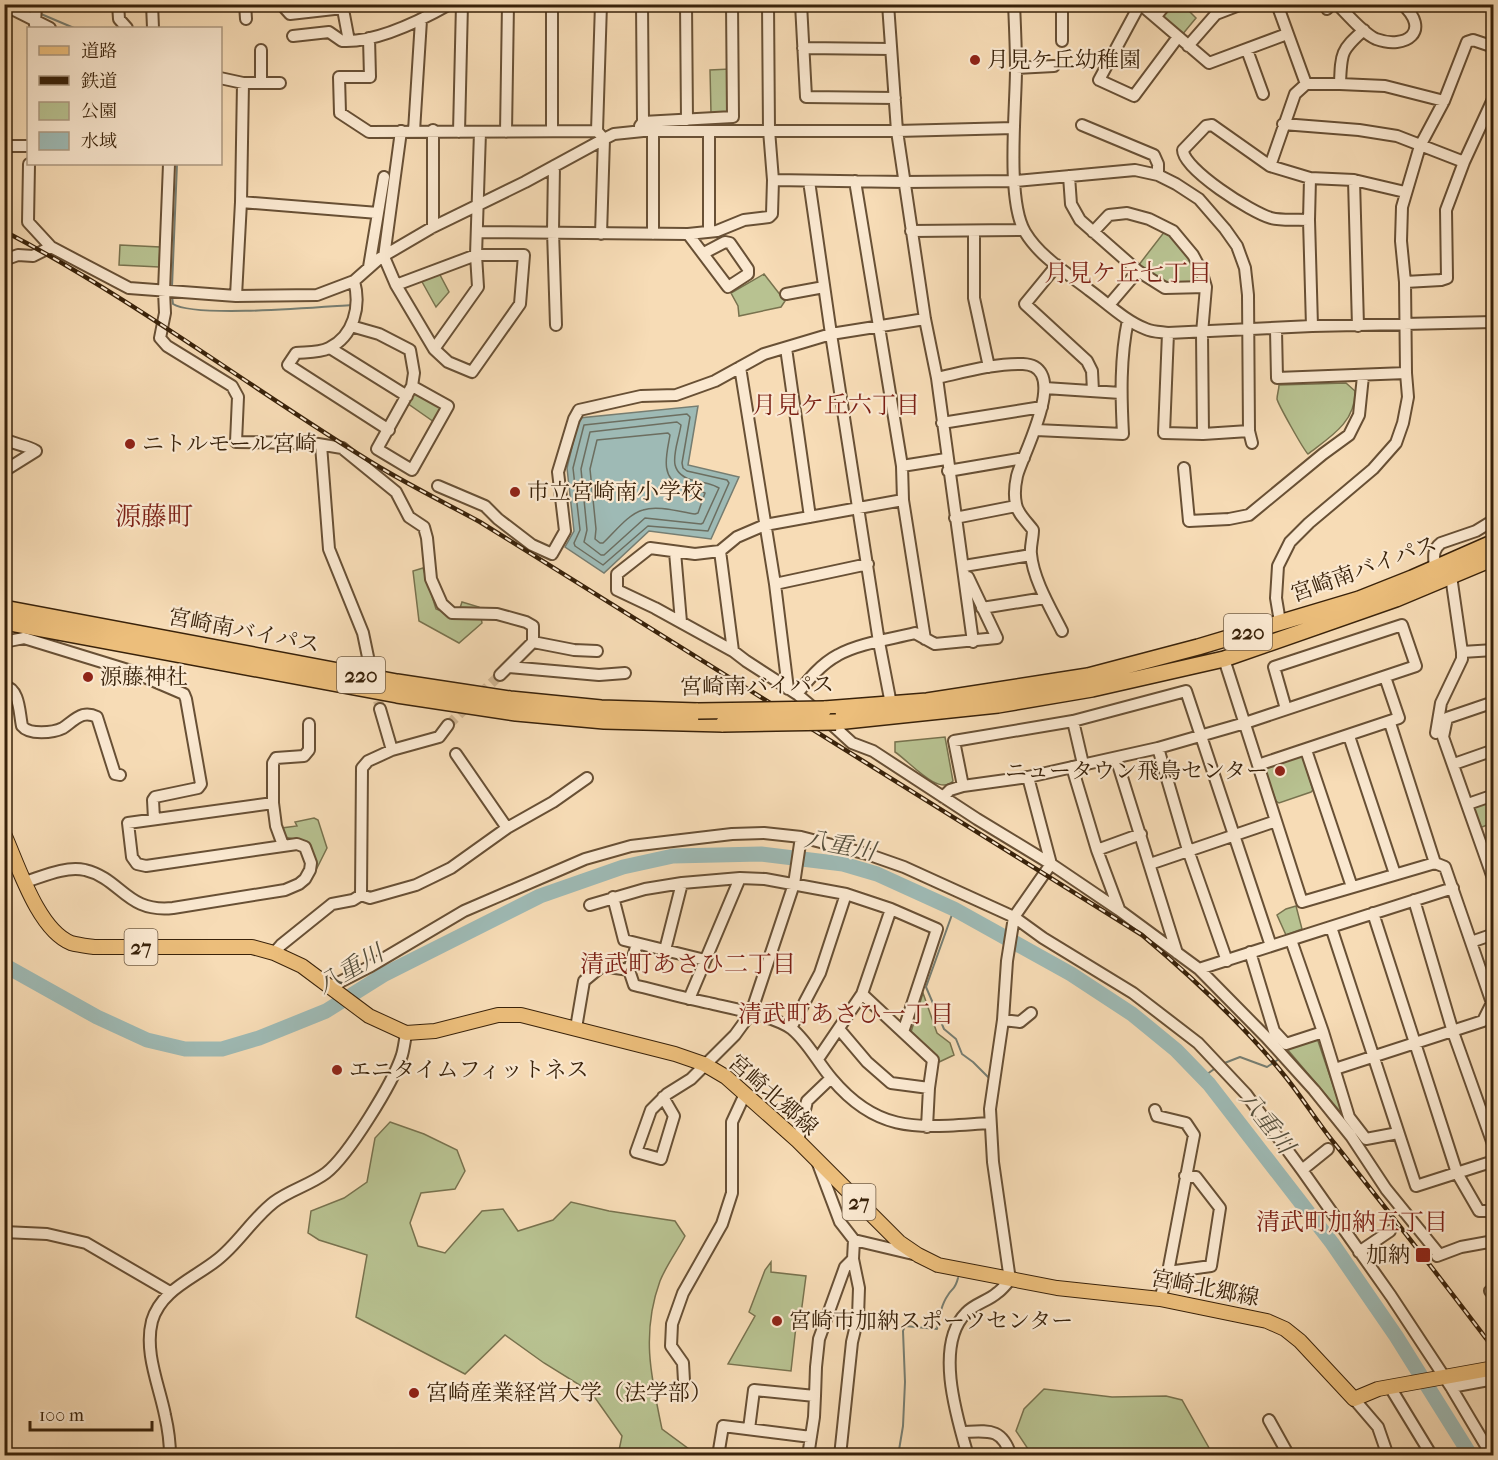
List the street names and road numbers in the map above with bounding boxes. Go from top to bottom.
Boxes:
street label: 宮崎南バイパス [1287,531,1441,607]
street label: 宮崎南バイパス [166,604,322,658]
road number: 220 [1224,614,1272,650]
road number: 220 [337,657,385,693]
street label: 宮崎南バイパス [680,672,834,700]
road number: 27 [124,929,158,965]
street label: 宮崎北郷線 [723,1049,823,1141]
road number: 27 [842,1184,876,1220]
street label: 宮崎北郷線 [1149,1265,1261,1311]

